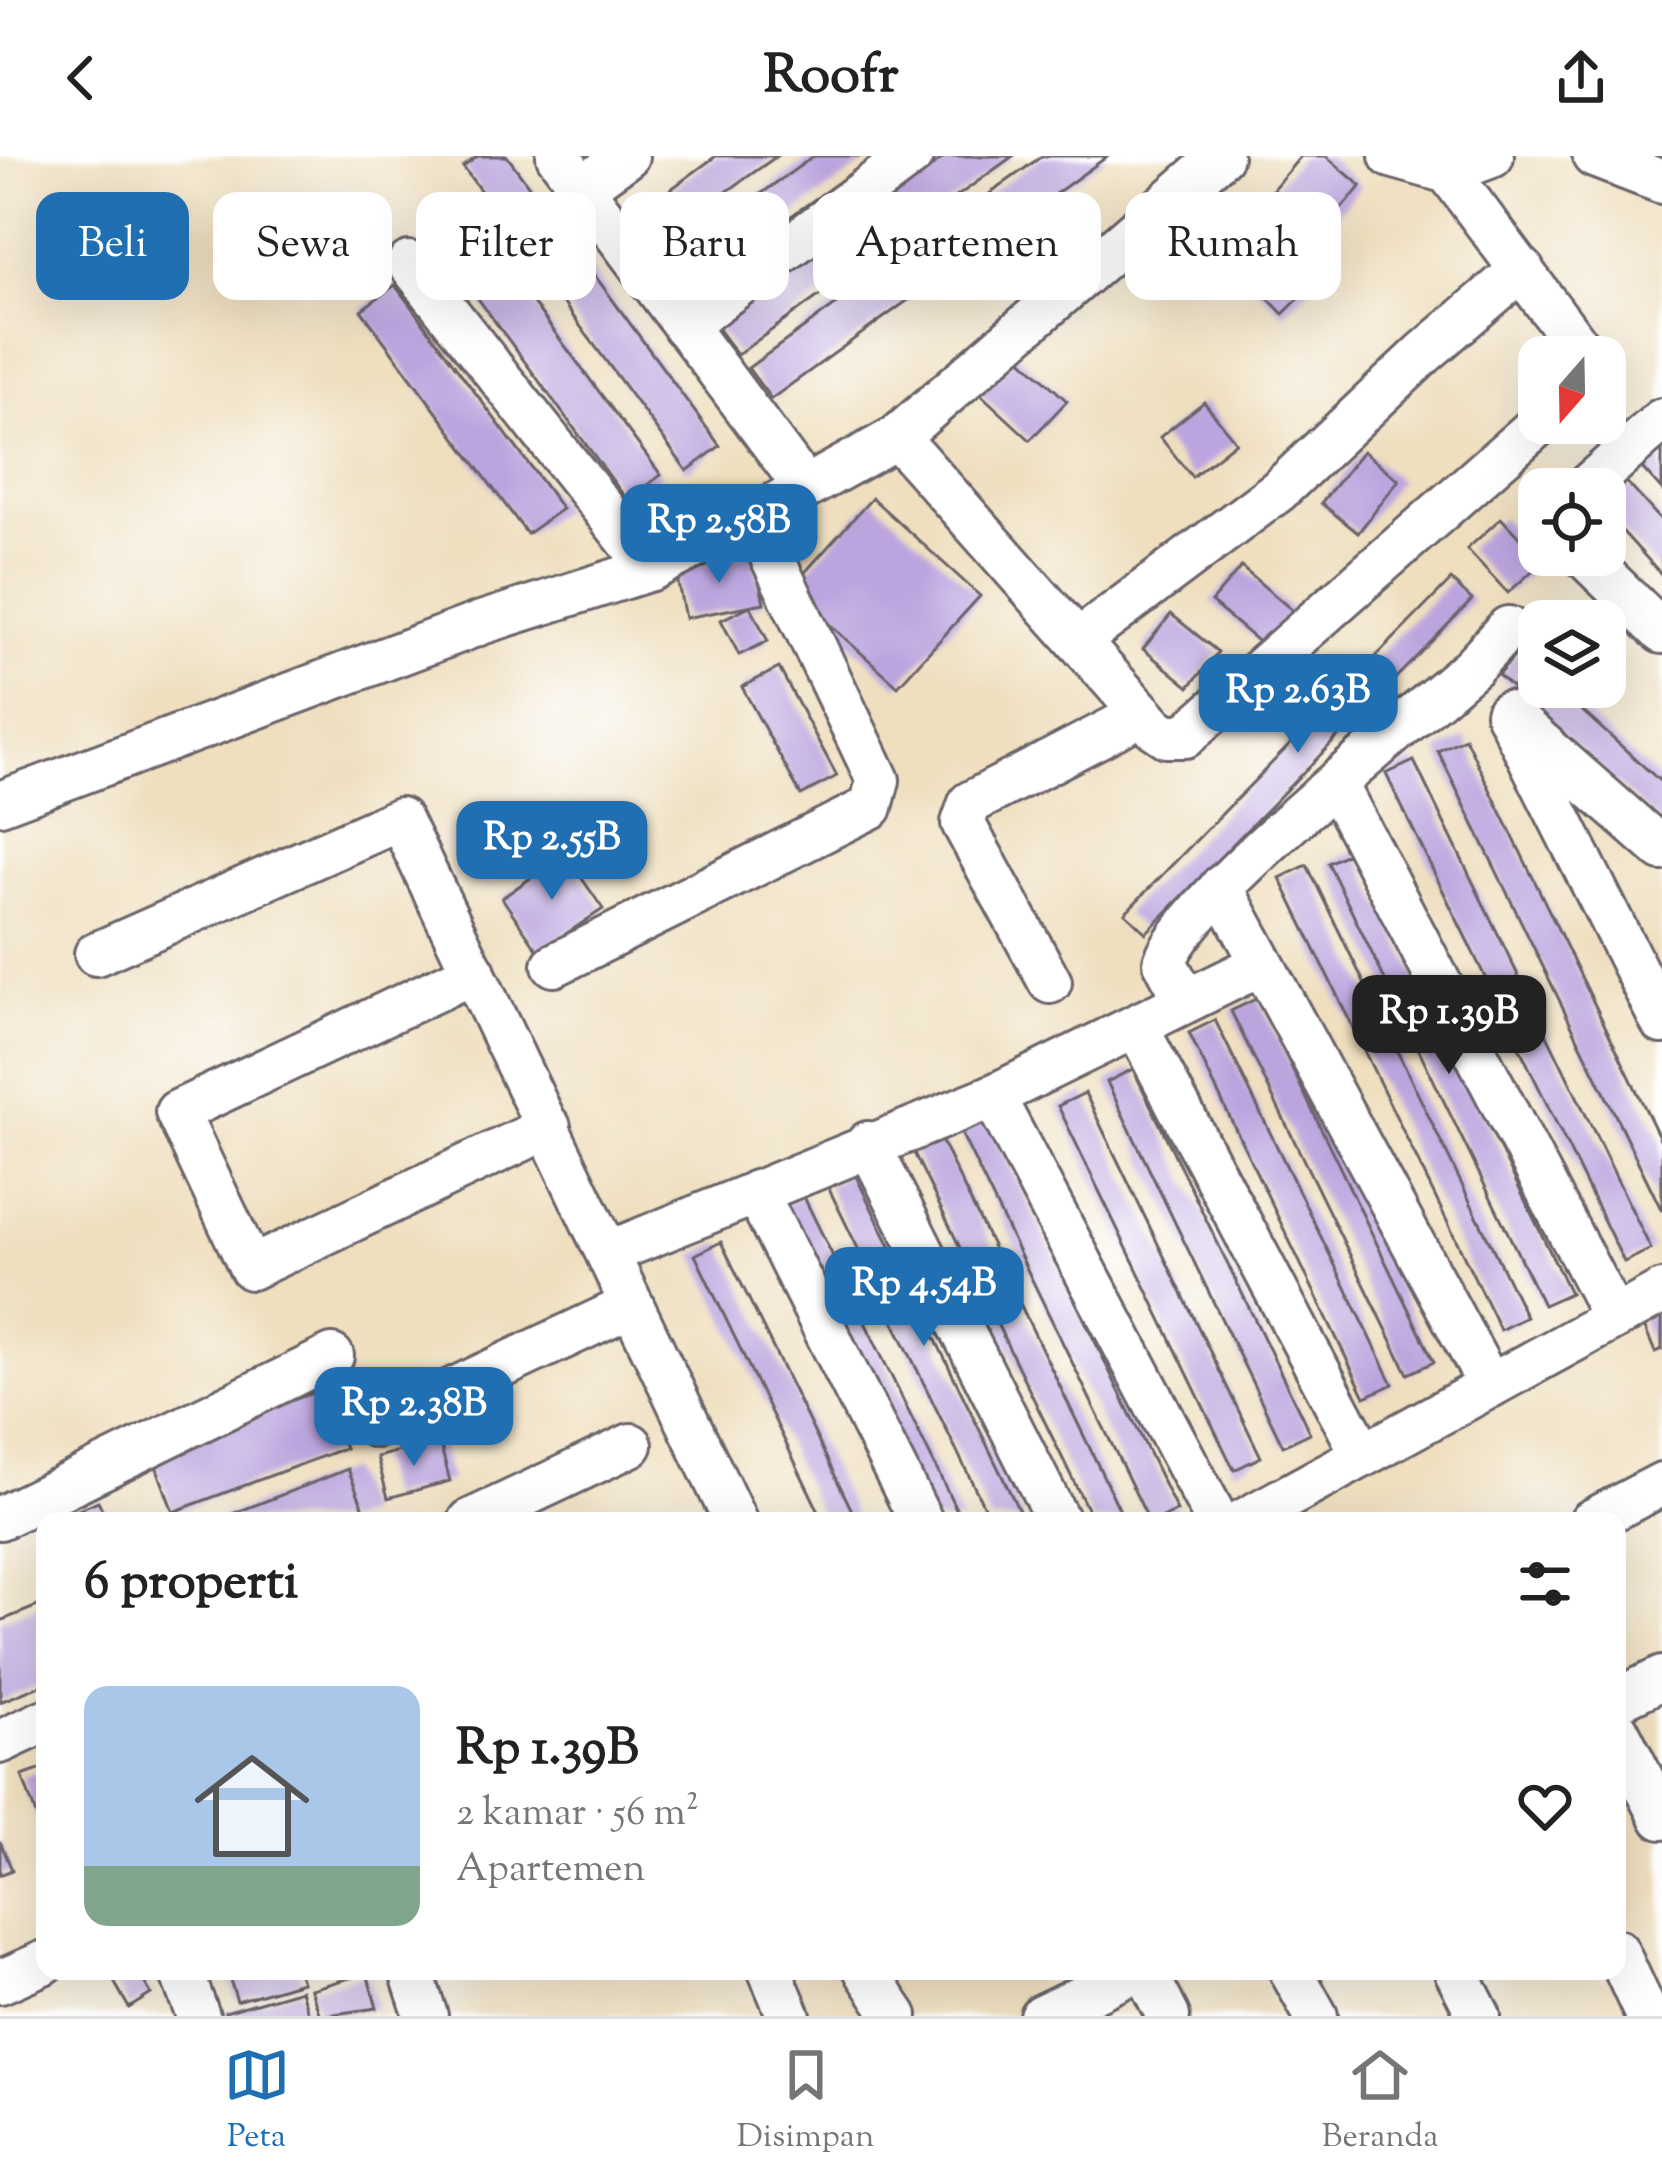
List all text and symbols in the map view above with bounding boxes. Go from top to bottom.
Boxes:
text: Roofr [763,39,899,117]
icon: back [48,45,114,111]
icon: share [1548,45,1614,111]
chip: Beli [36,192,189,300]
chip: Sewa [213,192,392,300]
chip: Filter [416,192,596,300]
chip: Baru [620,192,789,300]
chip: Apartemen [813,192,1101,300]
chip: Rumah [1125,192,1341,300]
north arrow [1518,336,1626,444]
map controls [1518,336,1626,708]
button: locate [1518,468,1626,576]
pin: Rp 2.58B [595,484,843,586]
text: Rp 2.58B [647,495,791,551]
button: layers [1518,600,1626,708]
pin: Rp 2.63B [1174,654,1422,756]
text: Rp 2.63B [1226,665,1370,721]
pin: Rp 2.55B [428,801,676,903]
text: Rp 2.55B [483,812,621,868]
pin: Rp 1.39B [1325,975,1573,1077]
text: Rp 1.39B [1379,986,1519,1042]
pin: Rp 4.54B [800,1247,1048,1349]
text: Rp 4.54B [852,1258,996,1314]
pin: Rp 2.38B [290,1367,538,1469]
text: Rp 2.38B [341,1378,487,1434]
text: 6 properti [84,1548,298,1621]
icon: filters [1512,1551,1578,1617]
text: Rp 1.39B [456,1714,639,1787]
icon: home [180,1734,324,1878]
icon: heart [1512,1773,1578,1839]
text: 2 kamar · 56 m² [456,1787,699,1843]
text: Apartemen [456,1843,646,1899]
tab: Peta [224,2042,290,2162]
tab: Disimpan [737,2042,875,2162]
tab: Beranda [1322,2042,1438,2162]

